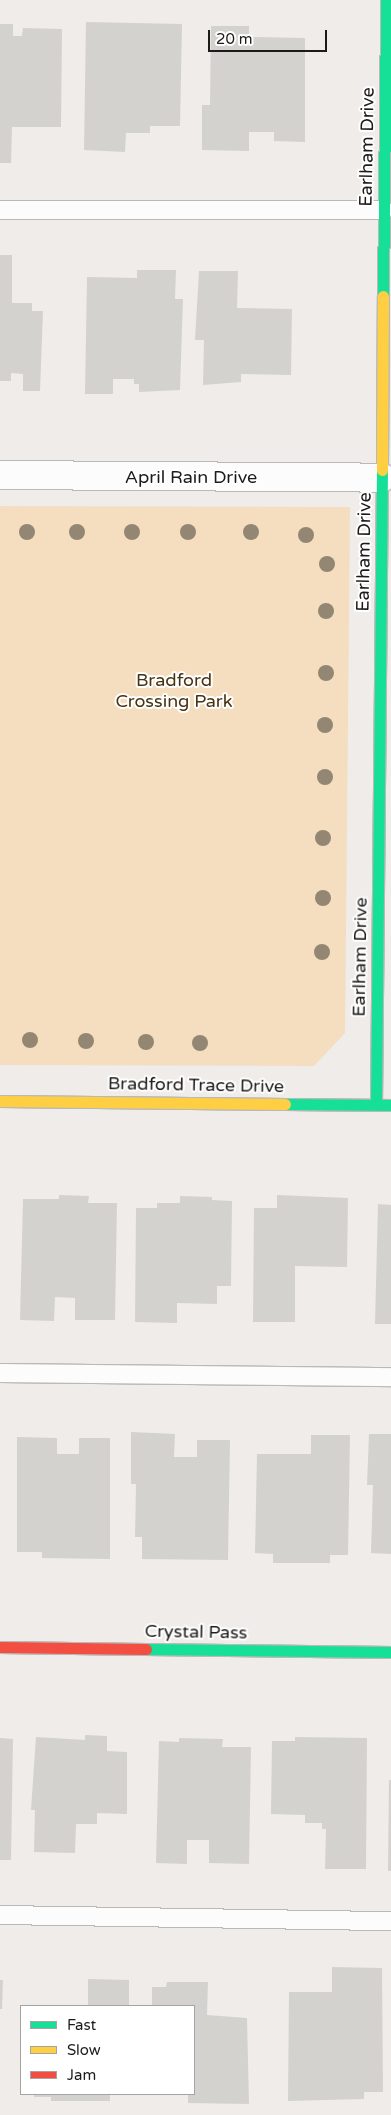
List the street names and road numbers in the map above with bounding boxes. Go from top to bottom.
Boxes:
street label: Earlham Drive [355,87,379,207]
street label: April Rain Drive [125,466,257,488]
street label: Earlham Drive [352,492,376,612]
street label: Earlham Drive [348,897,372,1017]
street label: Bradford Trace Drive [108,1073,284,1097]
street label: Crystal Pass [144,1620,248,1644]

